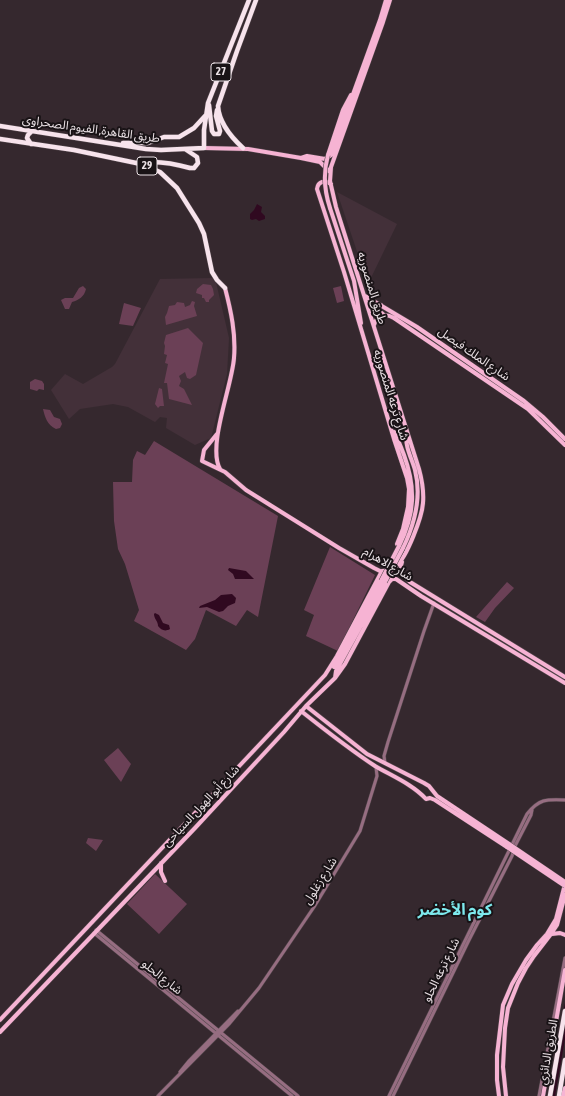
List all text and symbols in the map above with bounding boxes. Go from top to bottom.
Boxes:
road number: 27 [211,63,231,81]
street label: طريق القاهرة, الفيوم الصحراوى [21,112,161,146]
road number: 29 [137,157,157,175]
street label: طريق المنصوريه [354,250,390,326]
street label: شارع الملك فيصل [435,324,513,384]
street label: شارع ترعه المنصوريه [370,348,412,442]
street label: شارع الاهرام [361,544,415,584]
street label: شارع أبو الهول السياحى [160,762,242,850]
street label: شارع زغلول [300,855,340,907]
district label: كوم الأخضر [418,900,492,920]
street label: شارع ترعه الحلو [419,936,463,1004]
street label: شارع الحلو [139,956,185,998]
street label: الطريق الدائري [535,1018,561,1086]

